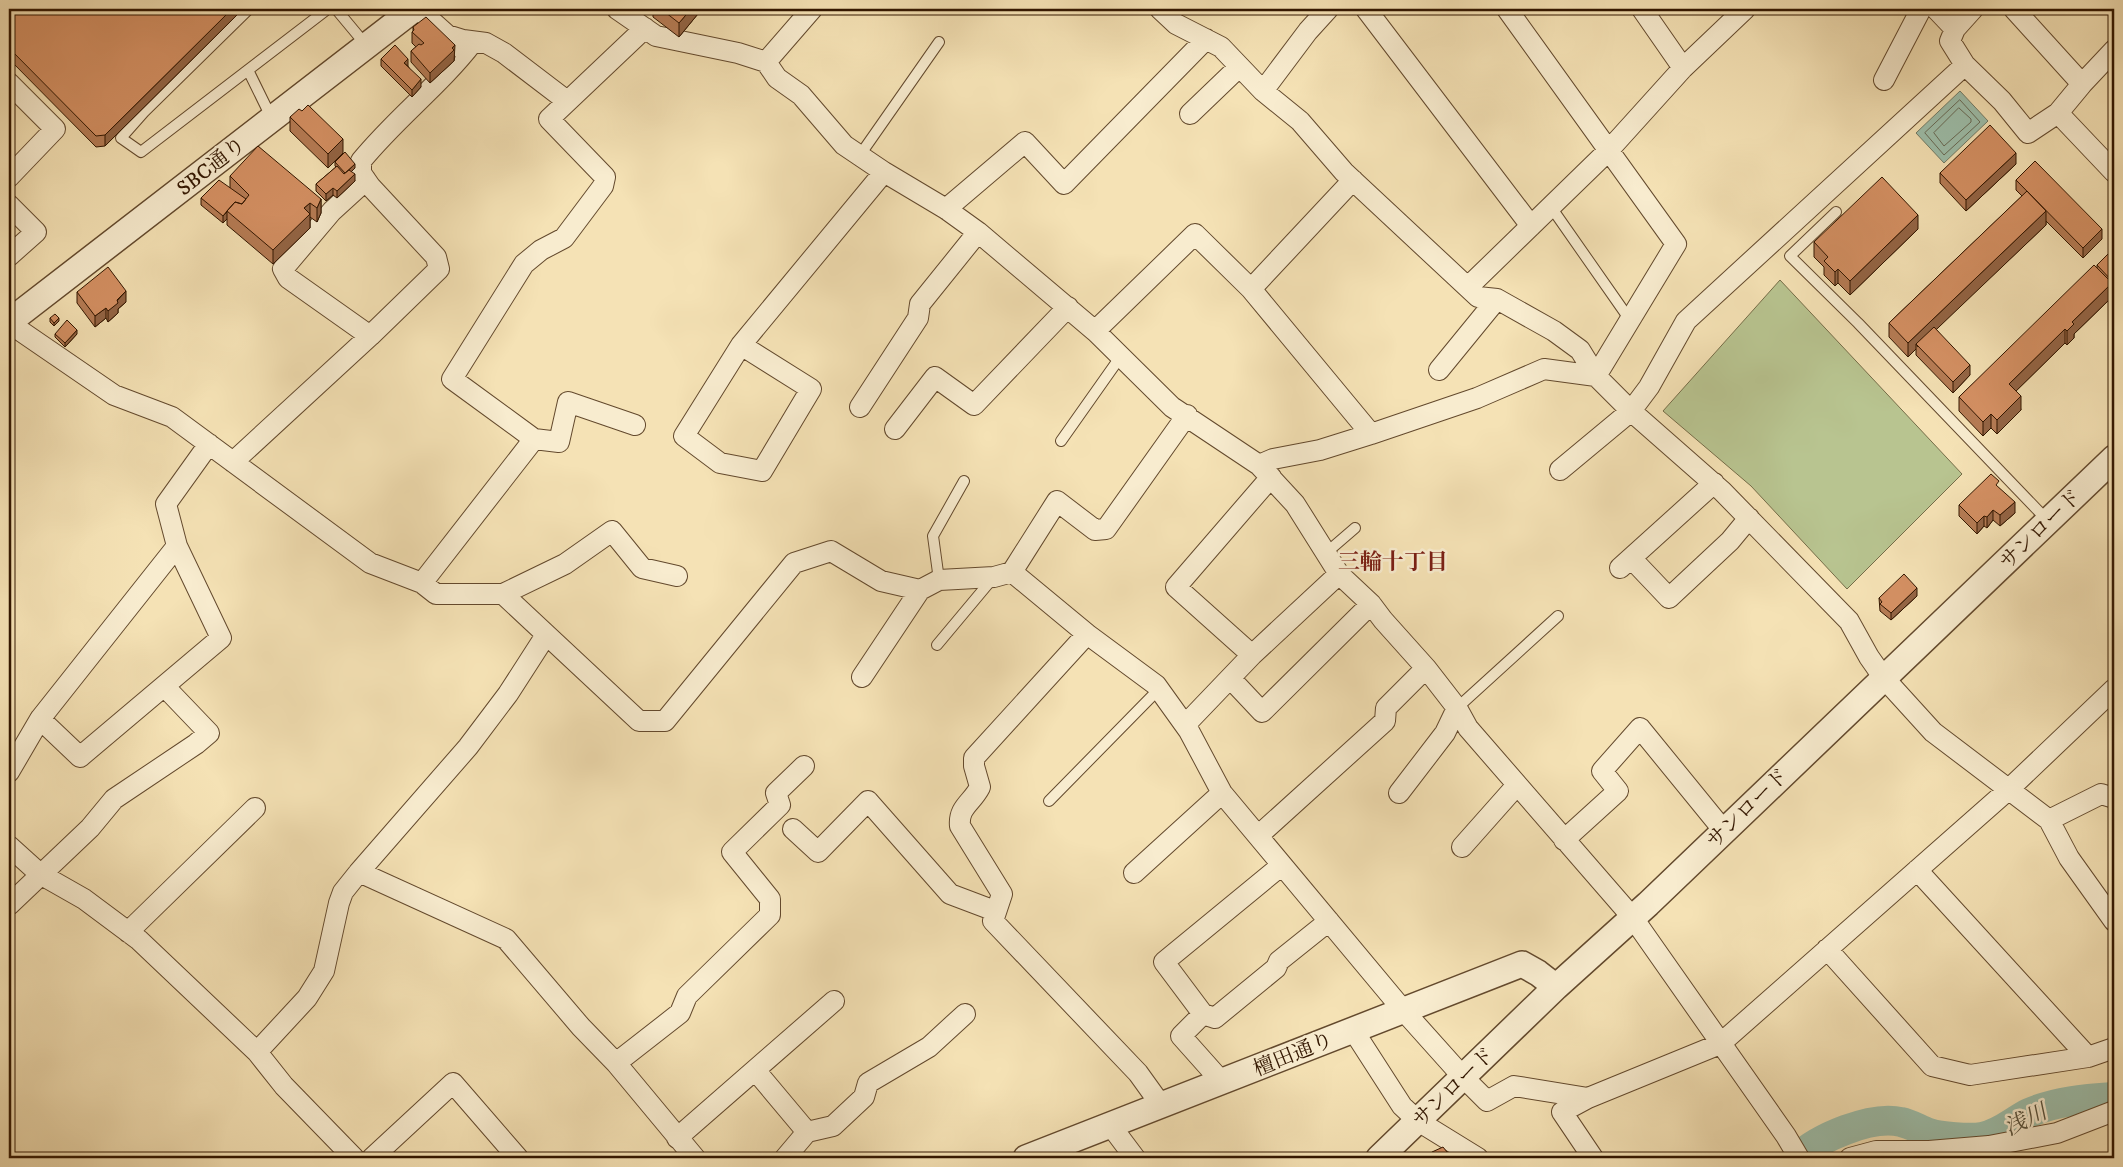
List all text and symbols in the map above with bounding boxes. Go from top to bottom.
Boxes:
street label: SBC通り [172,132,251,202]
street label: サンロード [1994,484,2087,575]
district label: 三輪十丁目 [1338,549,1448,576]
street label: サンロード [1701,763,1794,854]
street label: 檀田通り [1250,1027,1337,1083]
street label: サンロード [1407,1042,1500,1133]
water label: 浅川 [2000,1098,2053,1142]

